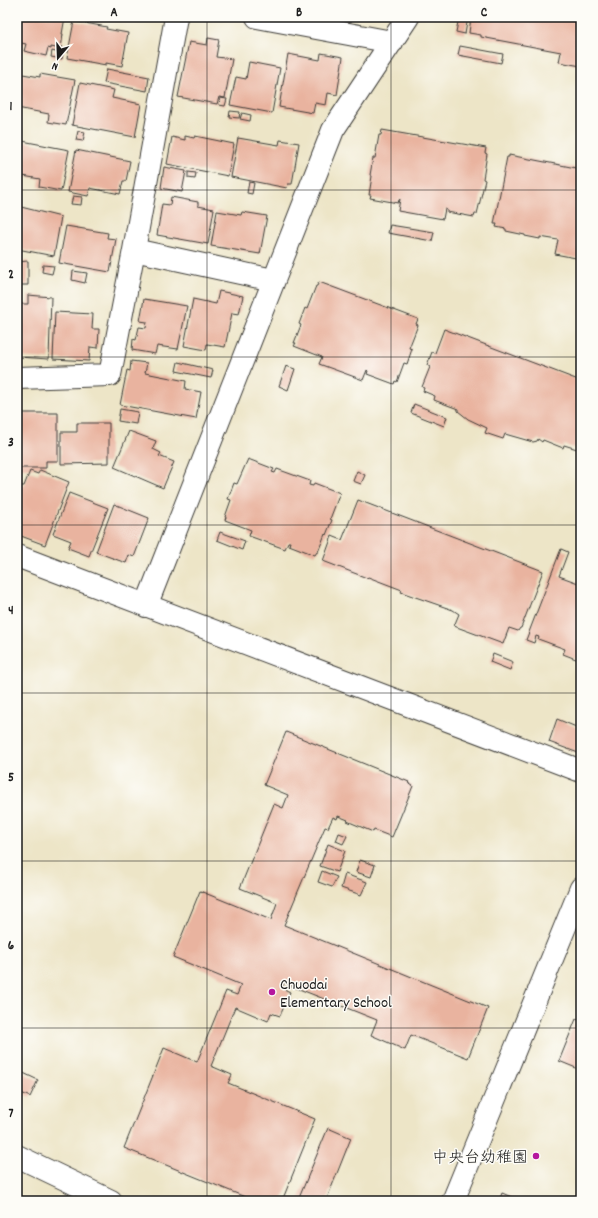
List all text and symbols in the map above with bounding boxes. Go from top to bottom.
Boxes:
text: A [110,4,118,23]
text: B [296,4,302,23]
text: C [481,4,488,23]
north arrow [38,38,78,78]
text: N [50,57,61,74]
text: 1 [10,98,13,117]
text: 2 [8,266,14,285]
text: 3 [8,434,14,453]
text: 4 [8,602,14,621]
text: 5 [8,769,14,788]
text: 6 [8,937,15,956]
place label: Chuodai Elementary School [280,974,392,1015]
marker: Chuodai Elementary School [267,987,277,997]
text: 7 [9,1105,14,1124]
place label: 中央台幼稚園 [432,1147,528,1170]
marker: 中央台幼稚園 [531,1151,541,1161]

